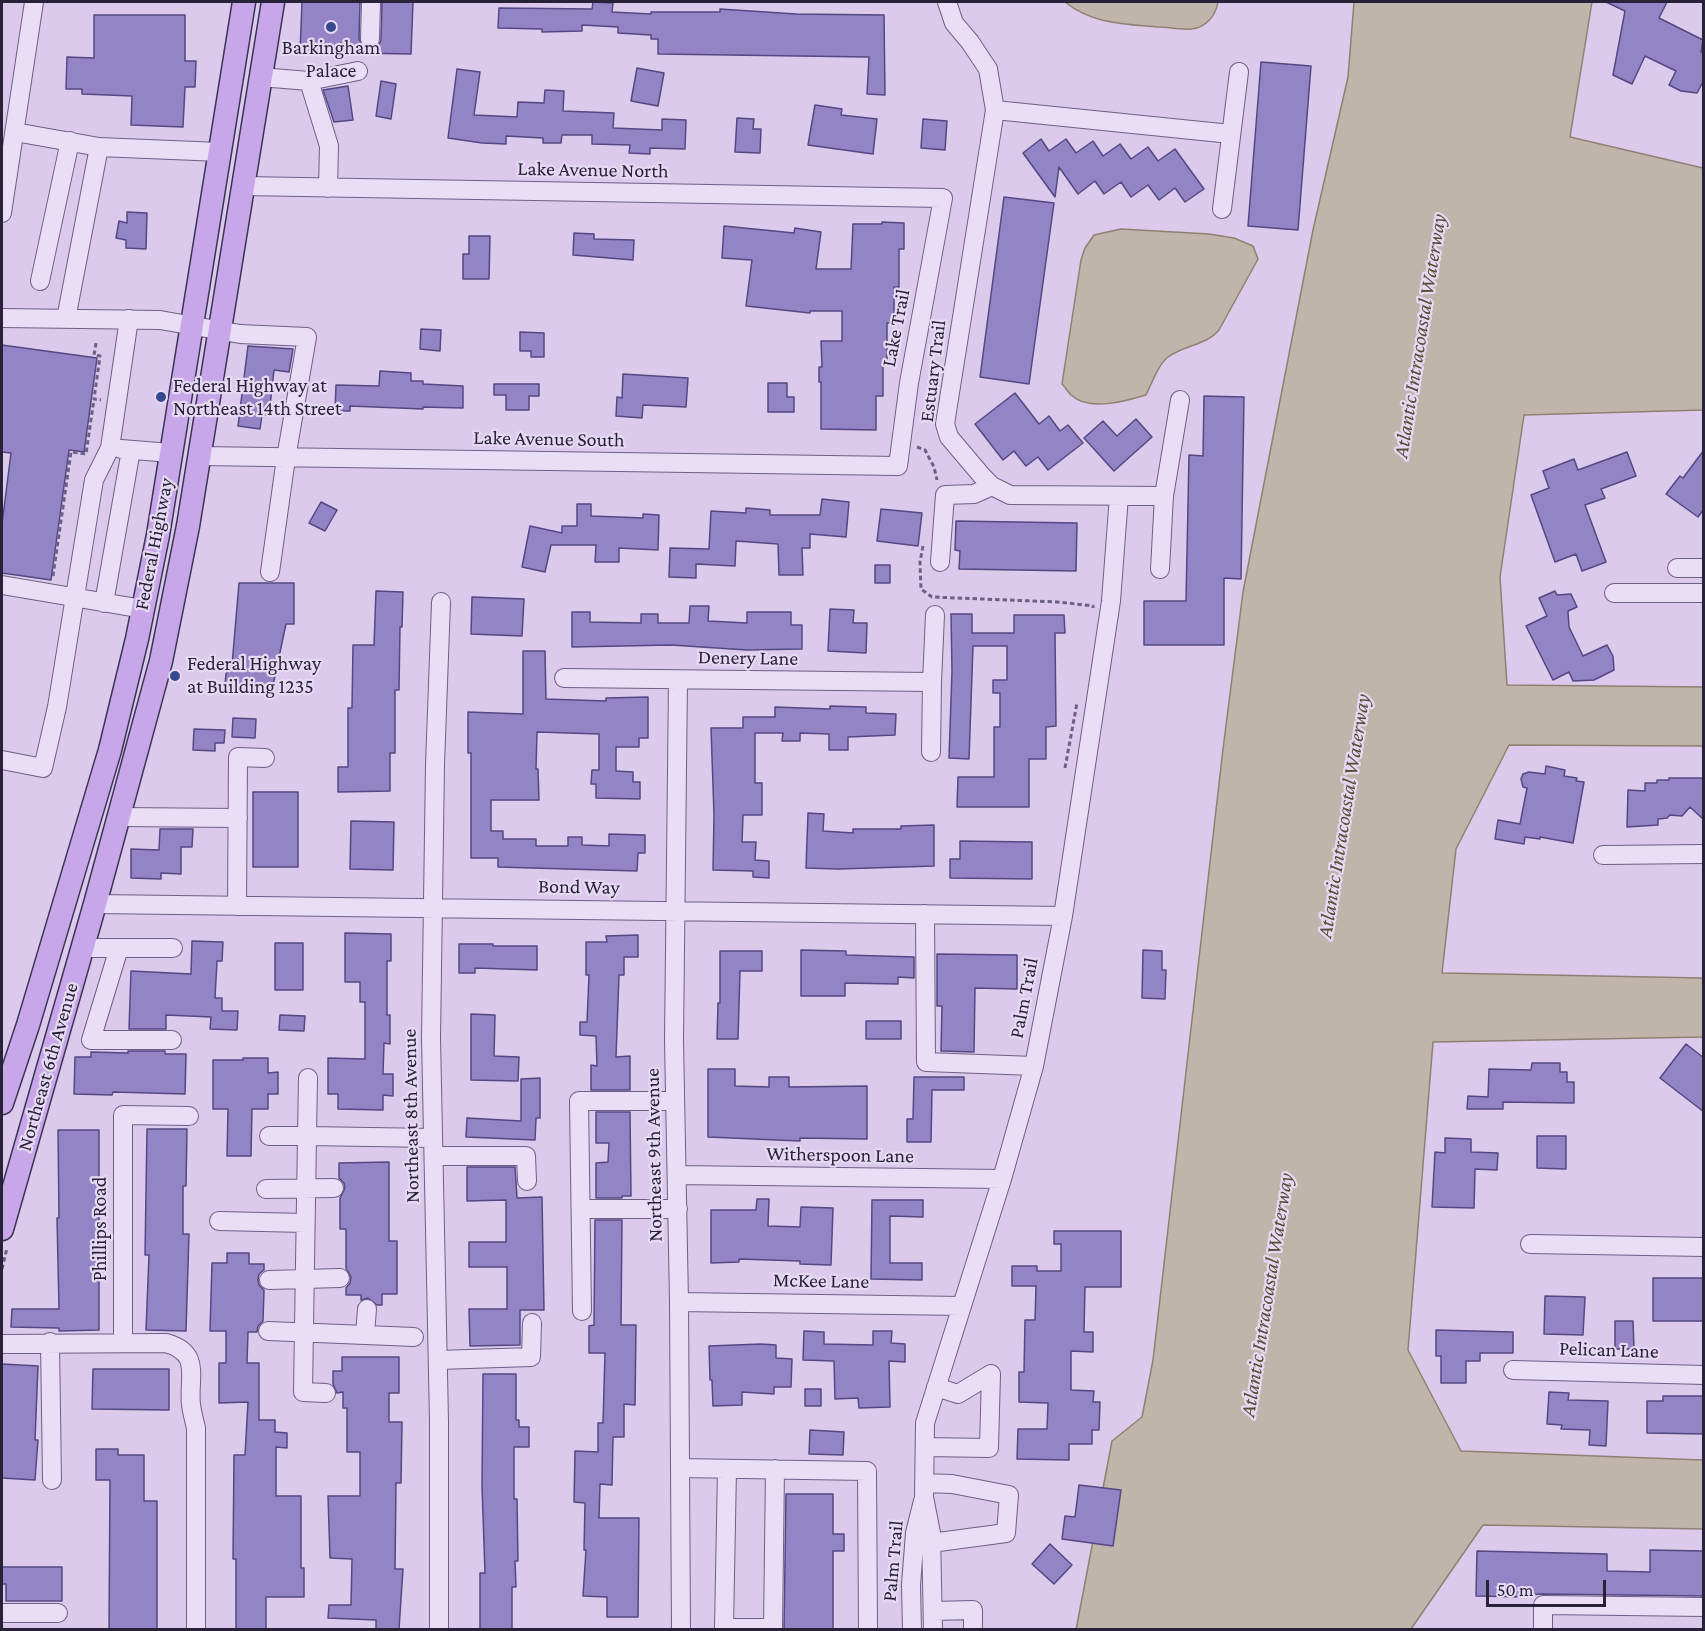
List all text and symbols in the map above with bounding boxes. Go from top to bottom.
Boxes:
marker: Barkingham Palace [324,20,338,34]
place label: Barkingham Palace [282,36,380,83]
street label: Lake Avenue North [517,157,669,183]
water label: Atlantic Intracoastal Waterway [1388,212,1452,460]
street label: Lake Trail [877,287,915,369]
street label: Estuary Trail [915,319,951,423]
place label: Federal Highway at Northeast 14th Street [173,374,342,421]
marker: Federal Highway at Northeast 14th Street [154,390,168,404]
street label: Lake Avenue South [473,426,625,452]
street label: Federal Highway [129,476,179,612]
street label: Denery Lane [698,645,798,671]
place label: Federal Highway at Building 1235 [187,652,321,699]
marker: Federal Highway at Building 1235 [168,669,182,683]
water label: Atlantic Intracoastal Waterway [1312,692,1376,940]
street label: Bond Way [538,874,620,900]
street label: Palm Trail [1004,956,1044,1040]
street label: Northeast 6th Avenue [13,980,83,1154]
street label: Northeast 8th Avenue [397,1029,425,1203]
street label: Northeast 9th Avenue [640,1068,668,1242]
street label: Witherspoon Lane [766,1142,914,1168]
water label: Atlantic Intracoastal Waterway [1235,1171,1299,1419]
street label: Phillips Road [88,1177,112,1281]
street label: McKee Lane [773,1268,869,1294]
street label: Pelican Lane [1559,1336,1659,1364]
street label: Palm Trail [877,1519,909,1603]
scale bar [1489,1568,1609,1606]
text: 50 m [1497,1580,1534,1600]

